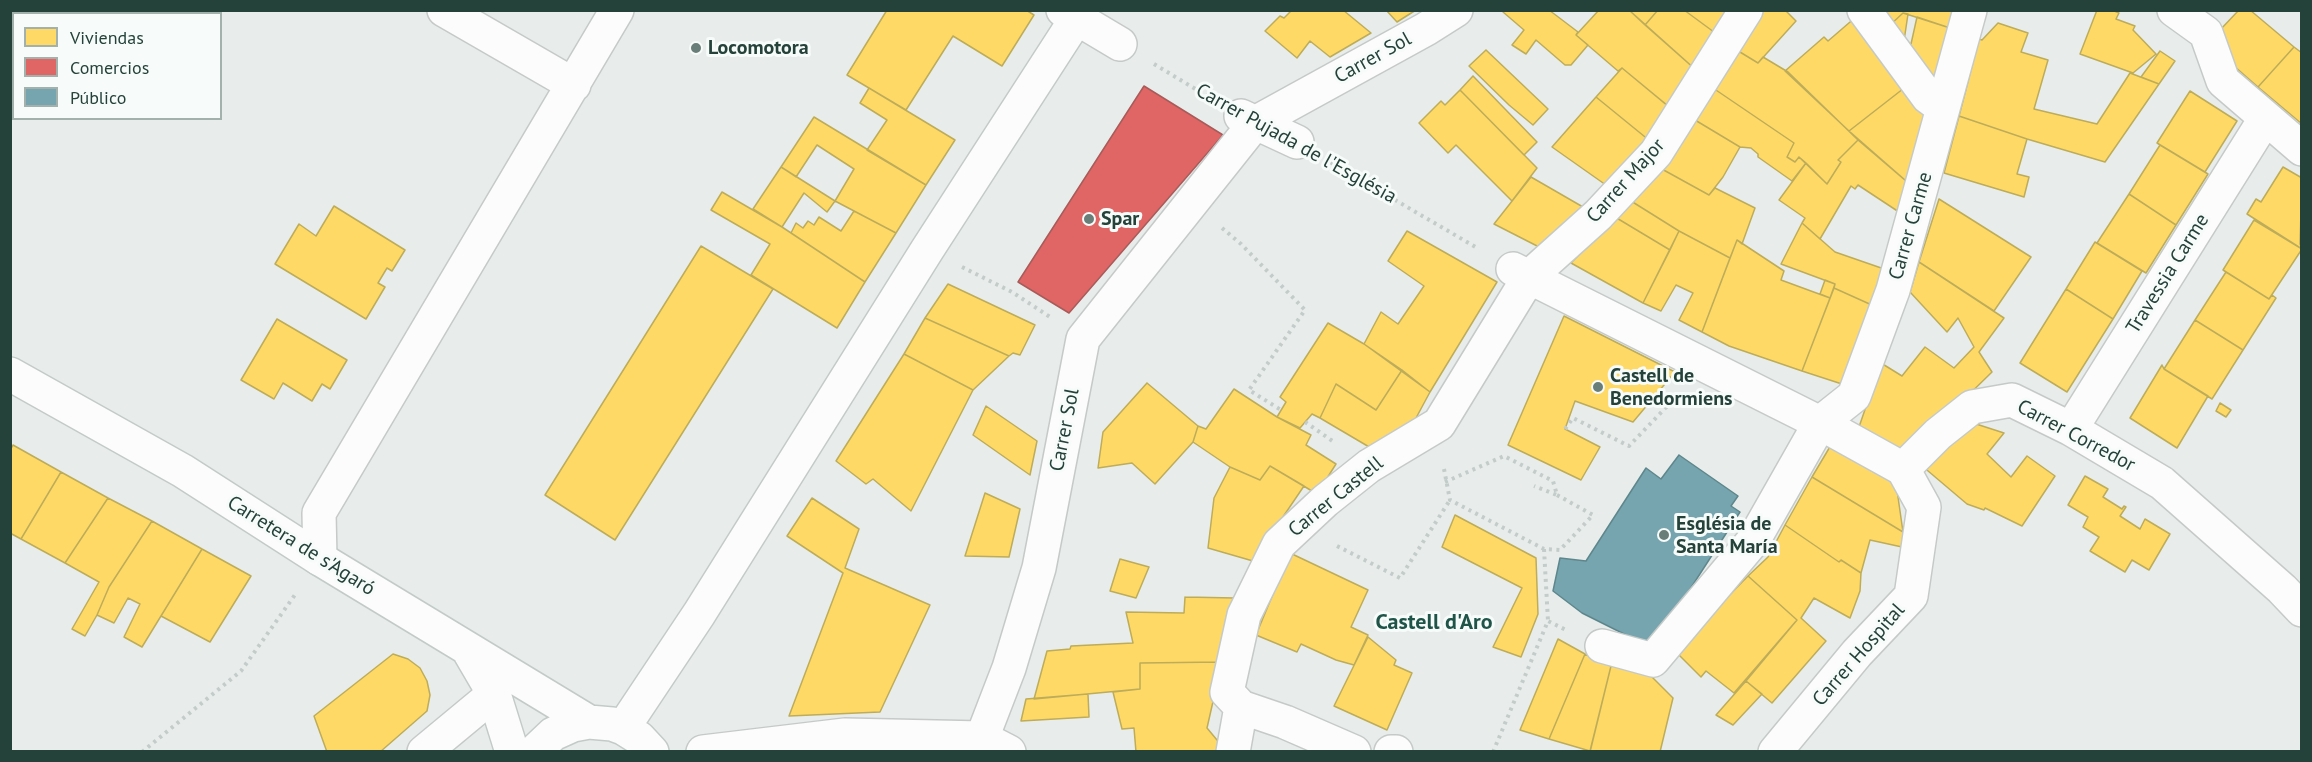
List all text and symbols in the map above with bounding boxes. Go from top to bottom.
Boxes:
legend [12,12,222,120]
text: Viviendas [70,26,144,49]
street label: Carrer Sol [1330,27,1416,89]
place label: Locomotora [708,36,809,60]
marker: Locomotora [689,41,703,55]
text: Comercios [70,56,149,79]
street label: Carrer Pujada de l'Església [1192,79,1400,209]
text: Público [70,86,126,109]
street label: Carrer Major [1582,134,1670,228]
street label: Carrer Carme [1884,169,1938,283]
place label: Spar [1101,207,1139,231]
street label: Travessia Carme [2122,210,2214,338]
marker: Spar [1082,212,1096,226]
place label: Castell de Benedormiens [1610,364,1733,411]
marker: Castell de Benedormiens [1591,380,1605,394]
street label: Carrer Sol [1045,386,1085,474]
street label: Carrer Corredor [2013,395,2139,477]
street label: Carrer Castell [1284,452,1388,542]
street label: Carretera de s'Agaró [223,491,379,601]
place label: Església de Santa María [1676,512,1778,559]
marker: Església de Santa María [1657,528,1671,542]
street label: Carrer Hospital [1808,599,1910,711]
district label: Castell d'Aro [1376,610,1492,636]

